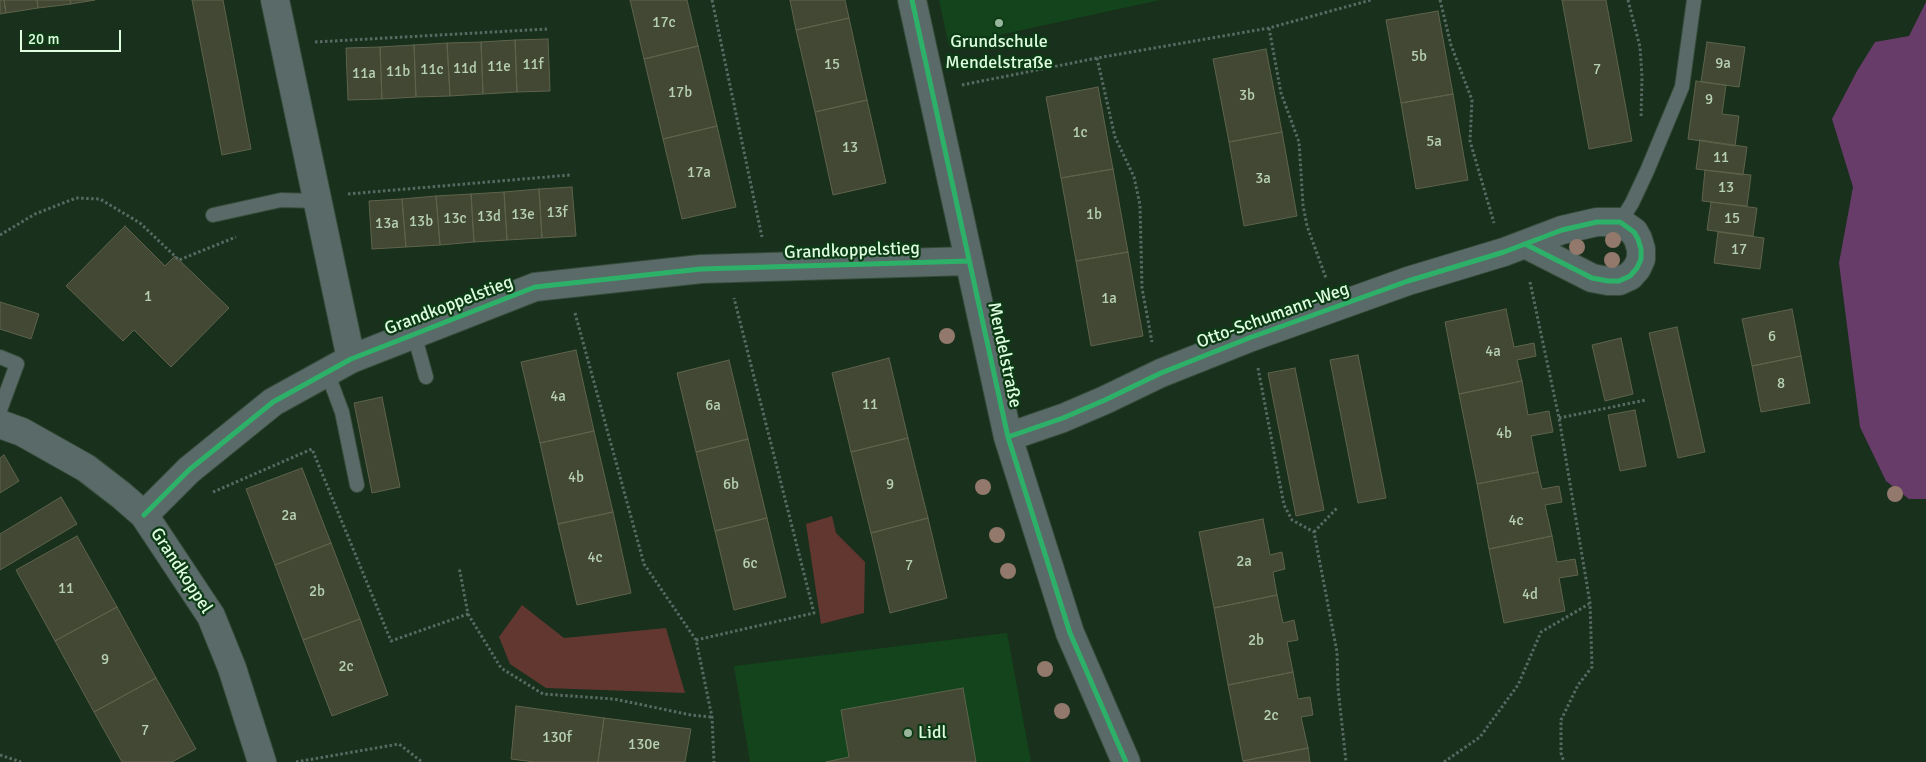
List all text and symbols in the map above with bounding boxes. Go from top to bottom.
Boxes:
house number: 17c [652,14,676,32]
marker: Grundschule Mendelstraße [993,17,1005,29]
scale bar [22,20,124,52]
text: 20 m [28,30,59,48]
place label: Grundschule Mendelstraße [945,31,1053,74]
house number: 5b [1411,48,1427,66]
house number: 9a [1715,55,1731,73]
house number: 11f [522,56,544,74]
house number: 15 [824,56,840,74]
house number: 11e [487,58,511,76]
house number: 11d [453,60,477,78]
house number: 11c [420,61,444,79]
house number: 7 [1593,61,1601,79]
house number: 11b [386,63,410,81]
house number: 11a [352,65,376,83]
house number: 17b [668,84,692,102]
house number: 3b [1239,87,1255,105]
house number: 9 [1705,91,1713,109]
house number: 1c [1072,124,1088,142]
house number: 5a [1426,133,1442,151]
house number: 13 [842,139,858,157]
house number: 11 [1713,149,1729,167]
house number: 17a [687,164,711,182]
house number: 3a [1255,170,1271,188]
house number: 13 [1718,179,1734,197]
house number: 13f [546,204,568,222]
house number: 13e [511,206,535,224]
house number: 1b [1086,206,1102,224]
house number: 13d [477,208,501,226]
house number: 13c [443,210,467,228]
house number: 15 [1724,210,1740,228]
house number: 13b [409,213,433,231]
house number: 13a [375,215,399,233]
street label: Grandkoppelstieg [784,238,920,264]
house number: 17 [1731,241,1747,259]
street label: Grandkoppelstieg [382,272,516,340]
street label: Otto-Schumann-Weg [1194,278,1352,354]
house number: 1 [144,288,152,306]
house number: 1a [1101,290,1117,308]
street label: Mendelstraße [982,300,1026,410]
house number: 6 [1768,328,1776,346]
house number: 4a [1485,343,1501,361]
house number: 8 [1777,375,1785,393]
house number: 4a [550,388,566,406]
house number: 11 [862,396,878,414]
house number: 6a [705,397,721,415]
house number: 4b [1496,425,1512,443]
house number: 4b [568,469,584,487]
house number: 6b [723,476,739,494]
house number: 9 [886,476,894,494]
house number: 2a [281,507,297,525]
house number: 4c [1508,512,1524,530]
street label: Grandkoppel [145,524,217,618]
house number: 4c [587,549,603,567]
house number: 2a [1236,553,1252,571]
house number: 6c [742,555,758,573]
house number: 7 [905,557,913,575]
house number: 11 [58,580,74,598]
house number: 2b [309,583,325,601]
house number: 4d [1522,586,1538,604]
house number: 2b [1248,632,1264,650]
house number: 9 [101,651,109,669]
house number: 2c [338,658,354,676]
house number: 2c [1263,707,1279,725]
house number: 7 [141,722,149,740]
place label: Lidl [918,722,947,744]
marker: Lidl [902,727,914,739]
house number: 130f [542,729,572,747]
house number: 130e [628,736,660,754]

